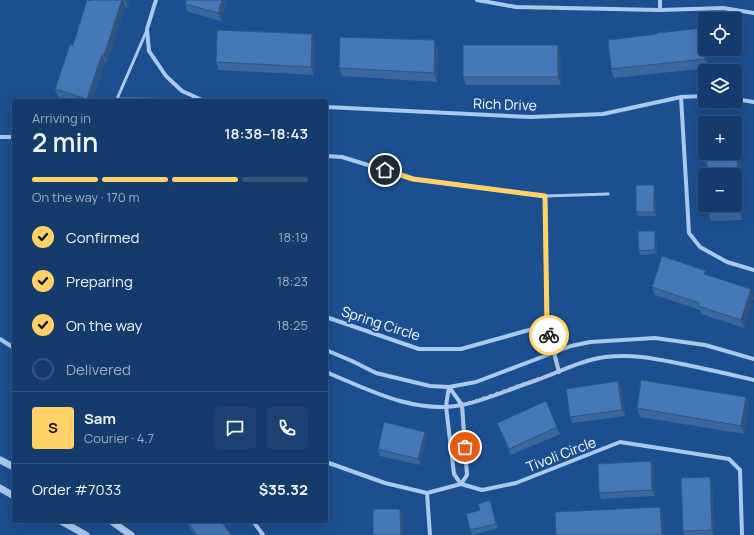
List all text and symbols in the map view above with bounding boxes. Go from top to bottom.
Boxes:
map controls [698,12,742,212]
button: locate [698,12,742,56]
button: layers [698,64,742,108]
street label: Rich Drive [473,93,537,115]
text: Arriving in [32,109,91,127]
button: + [698,116,742,160]
text: 18:38–18:43 [224,123,308,144]
text: 2 min [32,124,98,160]
pin [368,153,402,187]
icon: home [374,159,396,181]
button: − [698,168,742,212]
text: On the way · 170 m [32,188,139,206]
icon: check [32,226,54,248]
text: Confirmed [66,227,139,248]
text: 18:19 [278,228,308,246]
icon: check [32,270,54,292]
text: Preparing [66,271,133,292]
text: 18:23 [277,272,308,290]
street label: Spring Circle [339,301,423,345]
icon: check [32,314,54,336]
text: On the way [66,315,142,336]
courier [529,315,569,355]
text: 18:25 [277,316,308,334]
icon: bike [538,324,560,346]
text: Delivered [66,359,131,380]
button: chat [214,407,256,449]
button: phone [266,407,308,449]
text: Sam [84,408,116,429]
text: S [48,417,58,438]
text: Courier · 4.7 [84,429,154,447]
pin [448,430,482,464]
street label: Tivoli Circle [523,432,599,476]
icon: bag [454,436,476,458]
text: Order #7033 [32,479,121,500]
text: $35.32 [259,479,308,500]

